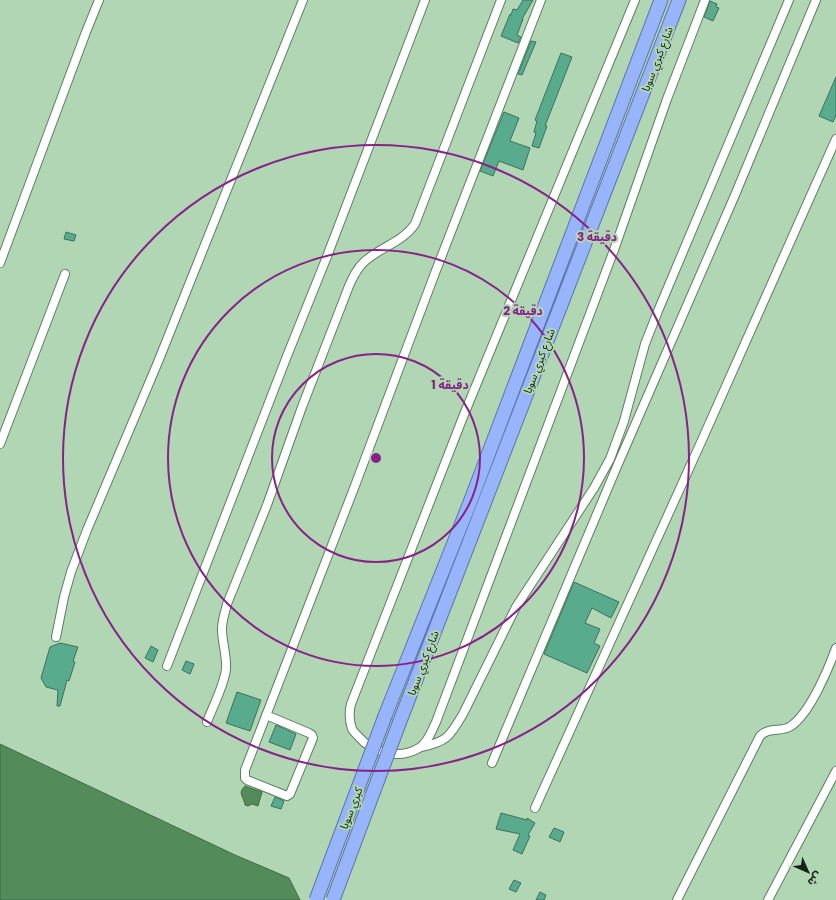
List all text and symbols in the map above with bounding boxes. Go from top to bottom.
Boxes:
street label: شارع كبري سوبا [637,24,678,94]
text: 3 دقيقة [577,228,617,245]
text: 2 دقيقة [503,302,543,319]
street label: شارع كبري سوبا [519,326,560,396]
text: 1 دقيقة [431,376,469,393]
centre of rings [369,451,383,465]
street label: شارع كبري سوبا [403,628,444,698]
street label: كبري سوبا [336,784,368,832]
north arrow [788,852,828,892]
text: ش [804,868,826,890]

